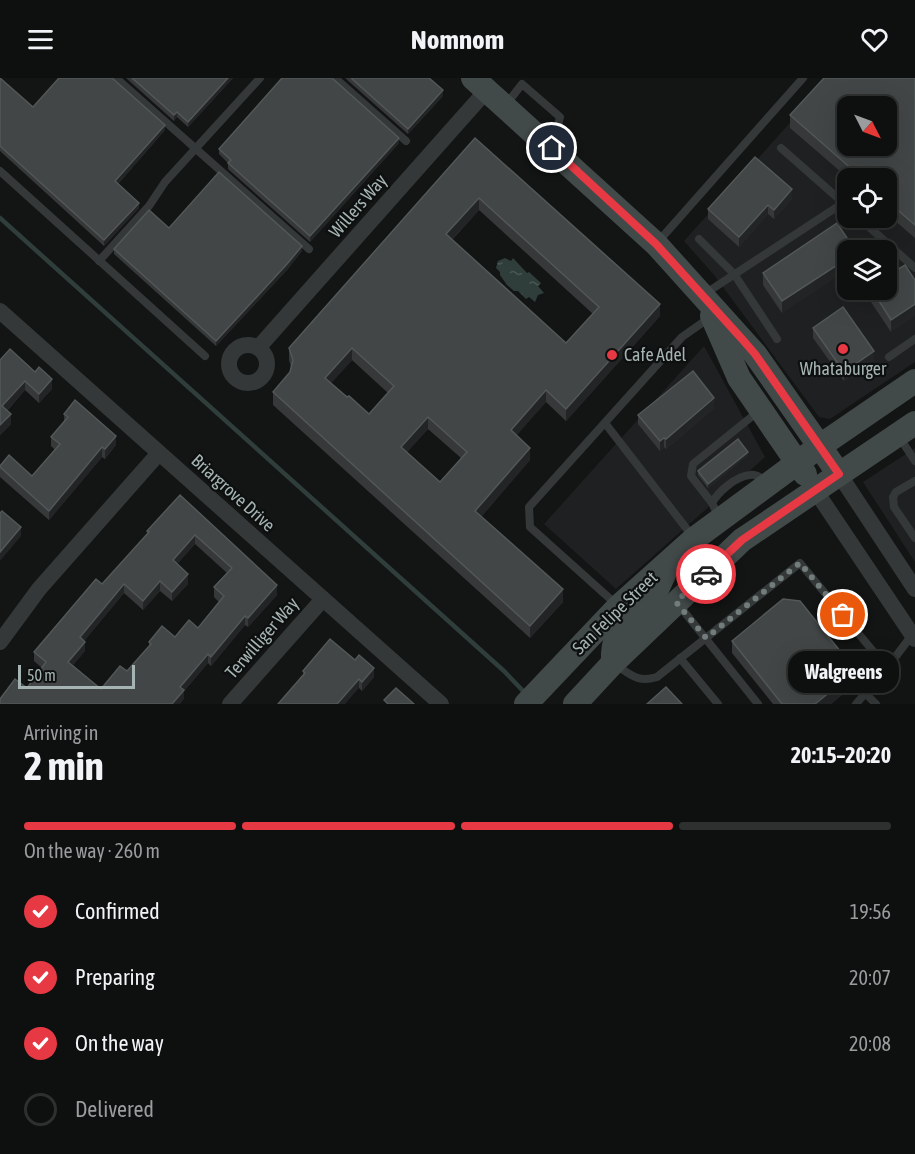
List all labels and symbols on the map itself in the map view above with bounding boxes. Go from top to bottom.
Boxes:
north arrow [837,96,897,156]
pin [526,122,577,173]
street label: Willers Way [324,170,391,242]
marker: Whataburger [836,342,850,356]
place label: Cafe Adel [624,344,687,365]
marker: Cafe Adel [605,348,619,362]
place label: Whataburger [800,358,887,379]
street label: Briargrove Drive [187,450,279,536]
courier [676,544,736,604]
street label: San Felipe Street [568,567,661,658]
pin [817,589,868,640]
street label: Terwilliger Way [221,593,303,682]
callout: Walgreens [788,651,898,693]
scale bar [18,662,135,690]

